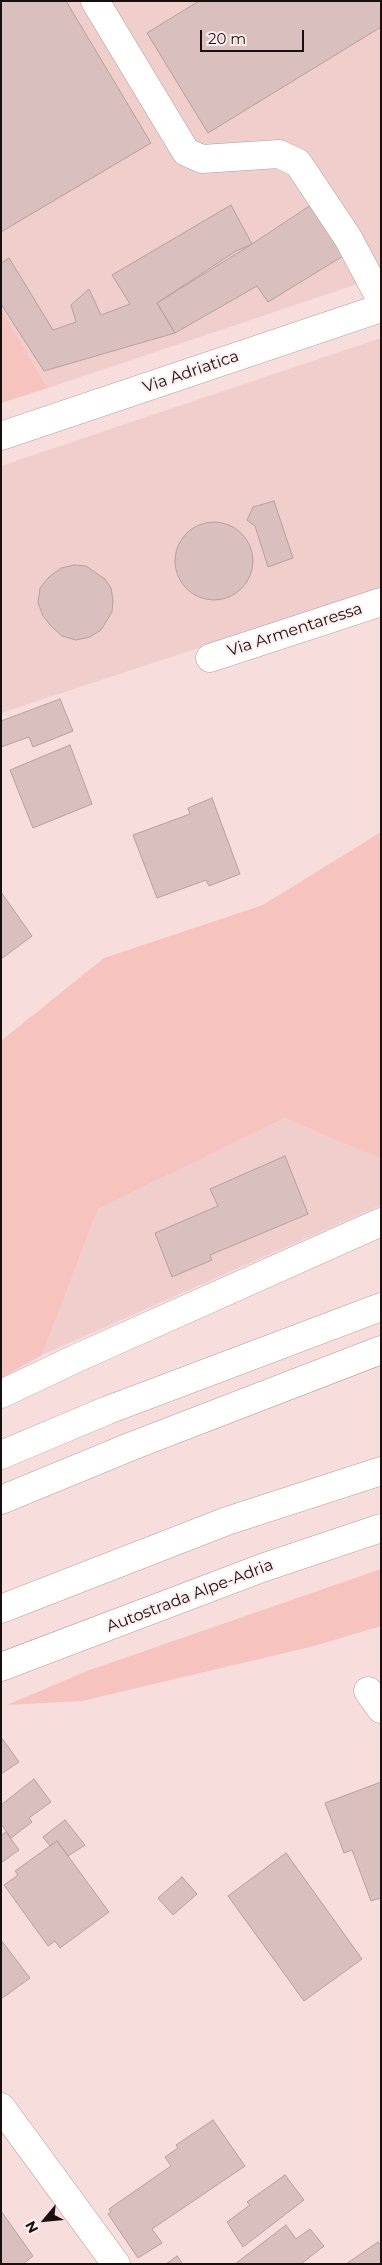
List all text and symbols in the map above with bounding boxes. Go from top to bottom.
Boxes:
scale bar [202,20,306,52]
text: 20 m [208,29,246,48]
street label: Via Adriatica [140,347,242,397]
street label: Via Armentaressa [225,599,365,661]
street label: Autostrada Alpe-Adria [104,1555,276,1637]
north arrow [20,2195,70,2245]
text: N [21,2218,42,2236]

